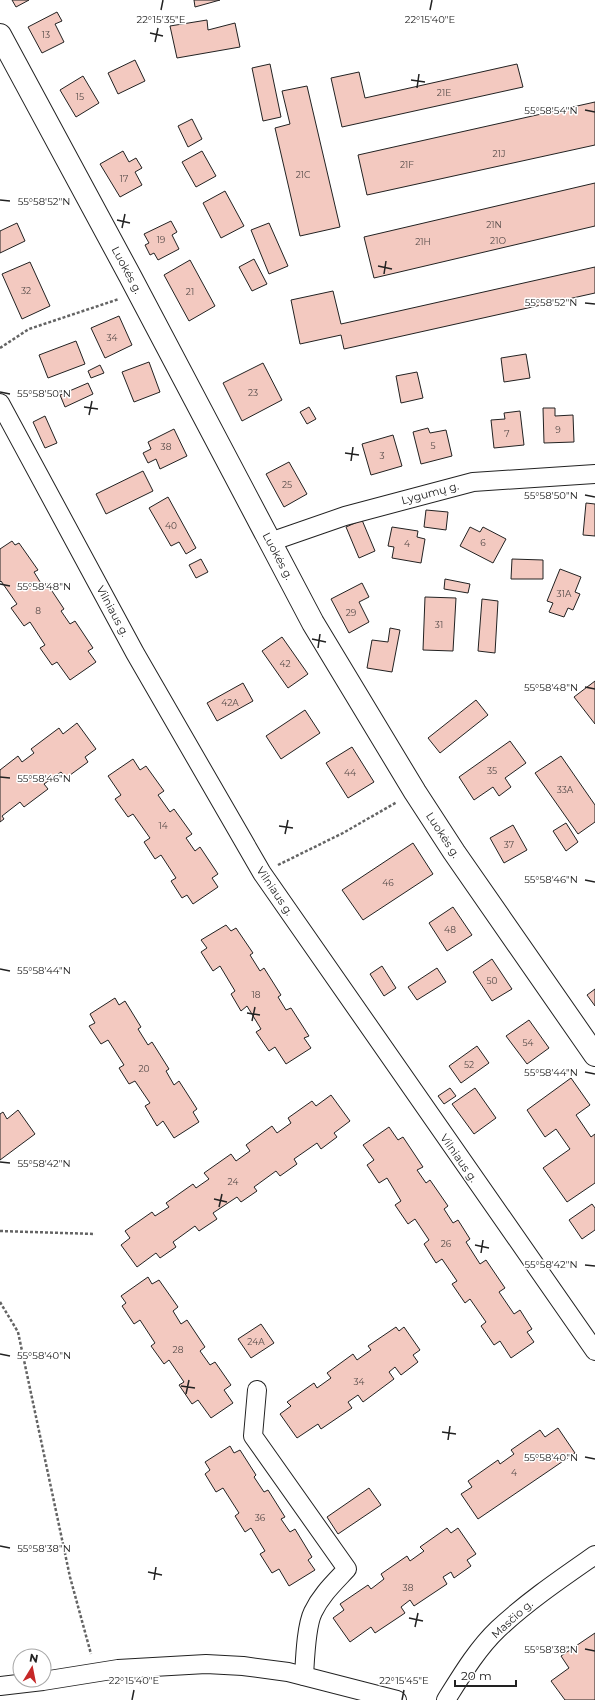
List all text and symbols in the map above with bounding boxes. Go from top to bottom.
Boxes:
text: 22°15'35"E [136,13,186,26]
text: 22°15'40"E [405,13,456,26]
house number: 13 [42,29,50,40]
house number: 21E [437,87,451,98]
house number: 15 [76,91,84,102]
text: 55°58'54"N [524,104,578,117]
house number: 21J [493,148,505,159]
house number: 21F [400,159,414,170]
house number: 21C [296,169,311,180]
house number: 17 [120,173,128,184]
text: 55°58'52"N [18,195,70,208]
house number: 21N [486,219,502,230]
house number: 19 [157,234,166,245]
house number: 21O [490,235,506,246]
house number: 21H [415,236,431,247]
street label: Luokės g. [109,244,145,296]
house number: 32 [21,285,31,296]
house number: 21 [186,286,194,297]
text: 55°58'52"N [525,296,577,309]
house number: 34 [106,332,118,343]
text: 55°58'50"N [17,387,71,400]
house number: 23 [248,387,258,398]
house number: 9 [555,424,561,435]
house number: 7 [504,428,510,439]
house number: 5 [430,440,436,451]
house number: 38 [161,441,172,452]
house number: 3 [379,450,385,461]
house number: 25 [282,479,292,490]
street label: Lygumų g. [400,479,460,507]
text: 55°58'50"N [524,489,578,502]
house number: 40 [165,520,177,531]
street label: Luokės g. [260,530,296,582]
house number: 6 [480,537,486,548]
house number: 4 [404,538,410,549]
text: 55°58'48"N [17,580,71,593]
street label: Vilniaus g. [94,583,132,639]
house number: 31A [557,588,572,599]
house number: 8 [35,605,41,616]
house number: 29 [346,607,357,618]
house number: 31 [435,619,443,630]
house number: 42 [279,658,291,669]
text: 55°58'48"N [524,681,578,694]
house number: 42A [221,697,239,708]
house number: 35 [487,765,497,776]
house number: 44 [344,767,356,778]
text: 55°58'46"N [17,772,71,785]
house number: 33A [557,784,574,795]
street label: Luokės g. [423,809,463,861]
house number: 14 [158,820,168,831]
house number: 37 [504,839,514,850]
street label: Vilniaus g. [254,864,296,918]
text: 55°58'46"N [524,873,578,886]
house number: 46 [382,877,394,888]
house number: 48 [444,924,456,935]
text: 55°58'44"N [17,964,71,977]
house number: 50 [486,975,498,986]
house number: 18 [252,989,261,1000]
house number: 54 [522,1037,534,1048]
house number: 52 [464,1059,474,1070]
house number: 20 [138,1063,150,1074]
text: 55°58'44"N [524,1066,578,1079]
street label: Vilniaus g. [437,1131,481,1185]
text: 55°58'42"N [17,1157,71,1170]
house number: 24 [228,1176,238,1187]
house number: 26 [441,1238,452,1249]
text: 55°58'42"N [524,1258,578,1271]
house number: 24A [247,1336,265,1347]
house number: 28 [173,1344,184,1355]
text: 55°58'40"N [17,1349,71,1362]
house number: 34 [353,1376,365,1387]
text: 55°58'40"N [524,1451,578,1464]
house number: 4 [511,1467,517,1478]
house number: 36 [255,1512,266,1523]
text: 55°58'38"N [17,1542,71,1555]
house number: 38 [403,1582,414,1593]
street label: Masčio g. [488,1597,536,1641]
text: 55°58'38"N [524,1643,578,1656]
north arrow [12,1648,52,1688]
text: N [28,1650,39,1666]
scale bar [455,1662,516,1688]
text: 20 m [461,1668,492,1683]
text: 22°15'40"E [109,1674,160,1687]
text: 22°15'45"E [379,1674,429,1687]

